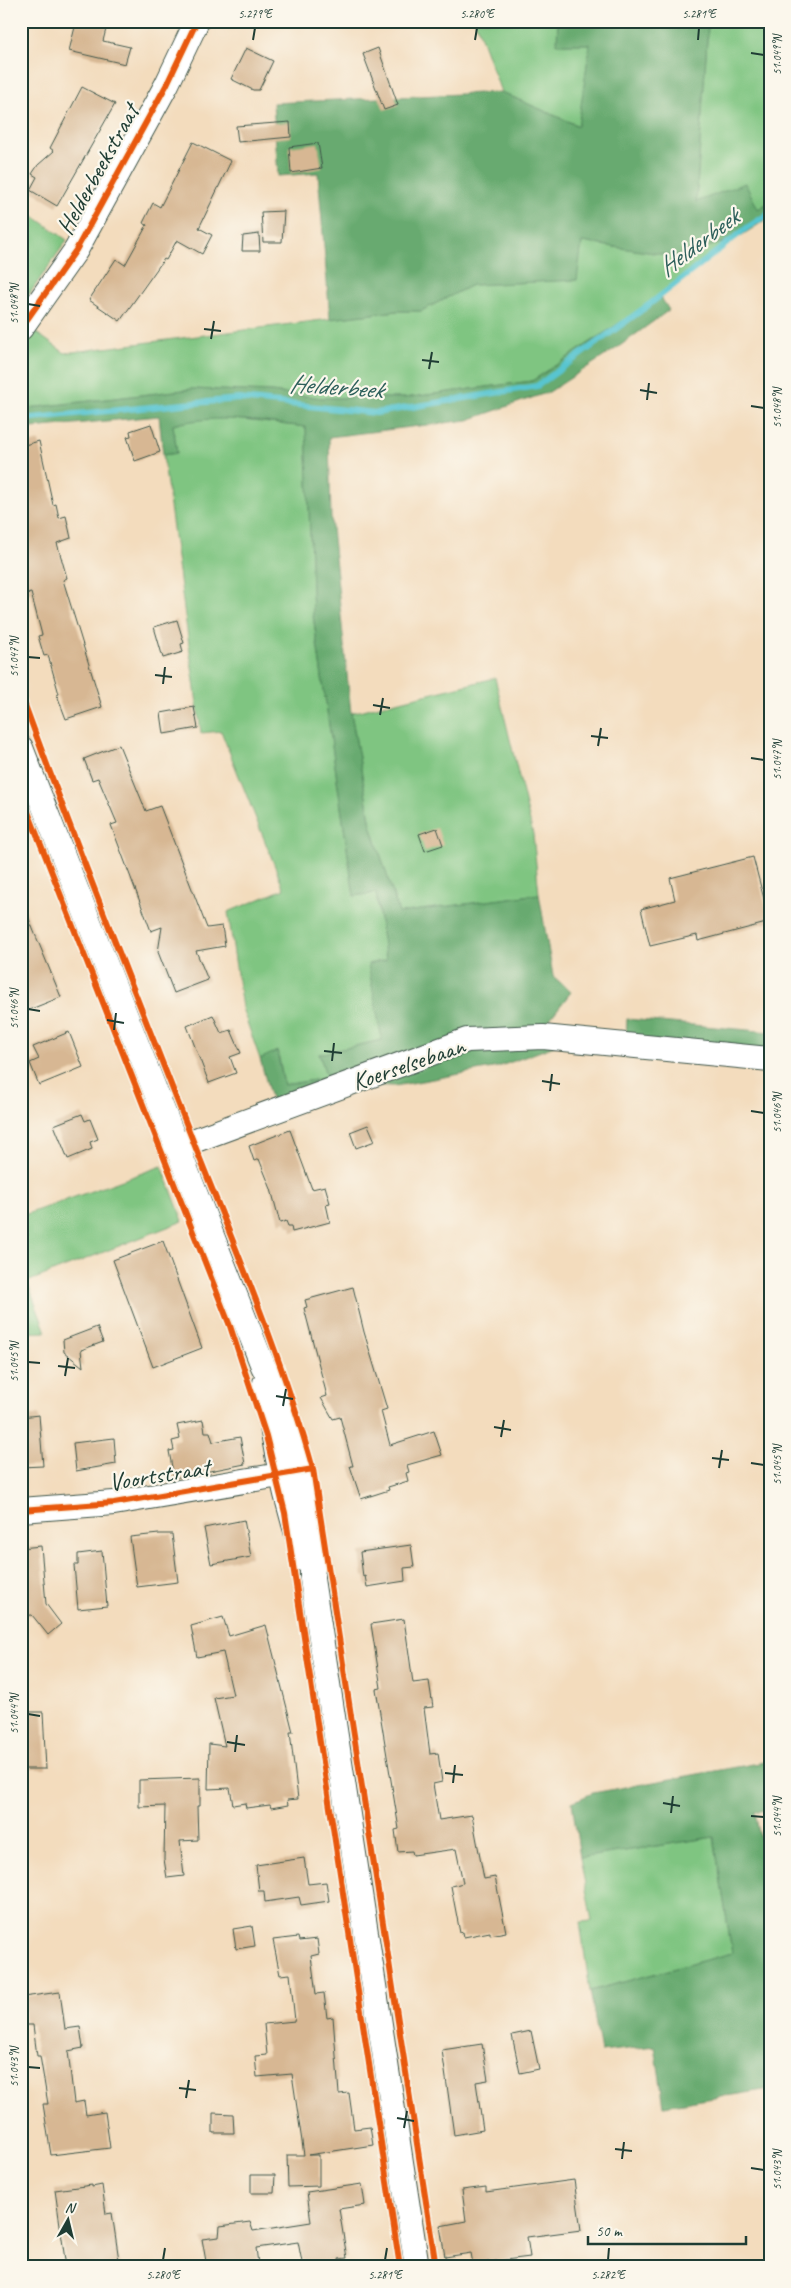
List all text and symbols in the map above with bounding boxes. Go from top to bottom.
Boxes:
text: 5.279°E [238,6,274,22]
text: 5.280°E [460,6,496,22]
text: 5.281°E [682,6,718,22]
text: 51.049°N [769,33,785,75]
street label: Helderbeekstraat [49,95,149,240]
water label: Helderbeek [651,198,749,284]
text: 51.048°N [6,282,22,324]
water label: Helderbeek [288,367,388,407]
text: 51.048°N [769,386,785,428]
text: 51.047°N [6,635,22,677]
text: 51.047°N [769,738,785,780]
text: 51.046°N [6,987,22,1029]
street label: Koerselsebaan [348,1029,471,1098]
text: 51.046°N [769,1091,785,1133]
text: 51.045°N [6,1340,22,1382]
text: 51.045°N [769,1443,785,1485]
street label: Voortstraat [106,1451,216,1499]
text: 51.044°N [6,1692,22,1734]
text: 51.044°N [769,1795,785,1837]
text: 51.043°N [6,2045,22,2087]
text: 51.043°N [769,2148,785,2190]
north arrow [42,2196,92,2246]
text: N [64,2199,78,2217]
scale bar [588,2213,746,2245]
text: 50 m [596,2222,623,2241]
text: 5.280°E [146,2267,182,2283]
text: 5.281°E [368,2267,404,2283]
text: 5.282°E [591,2267,627,2283]

